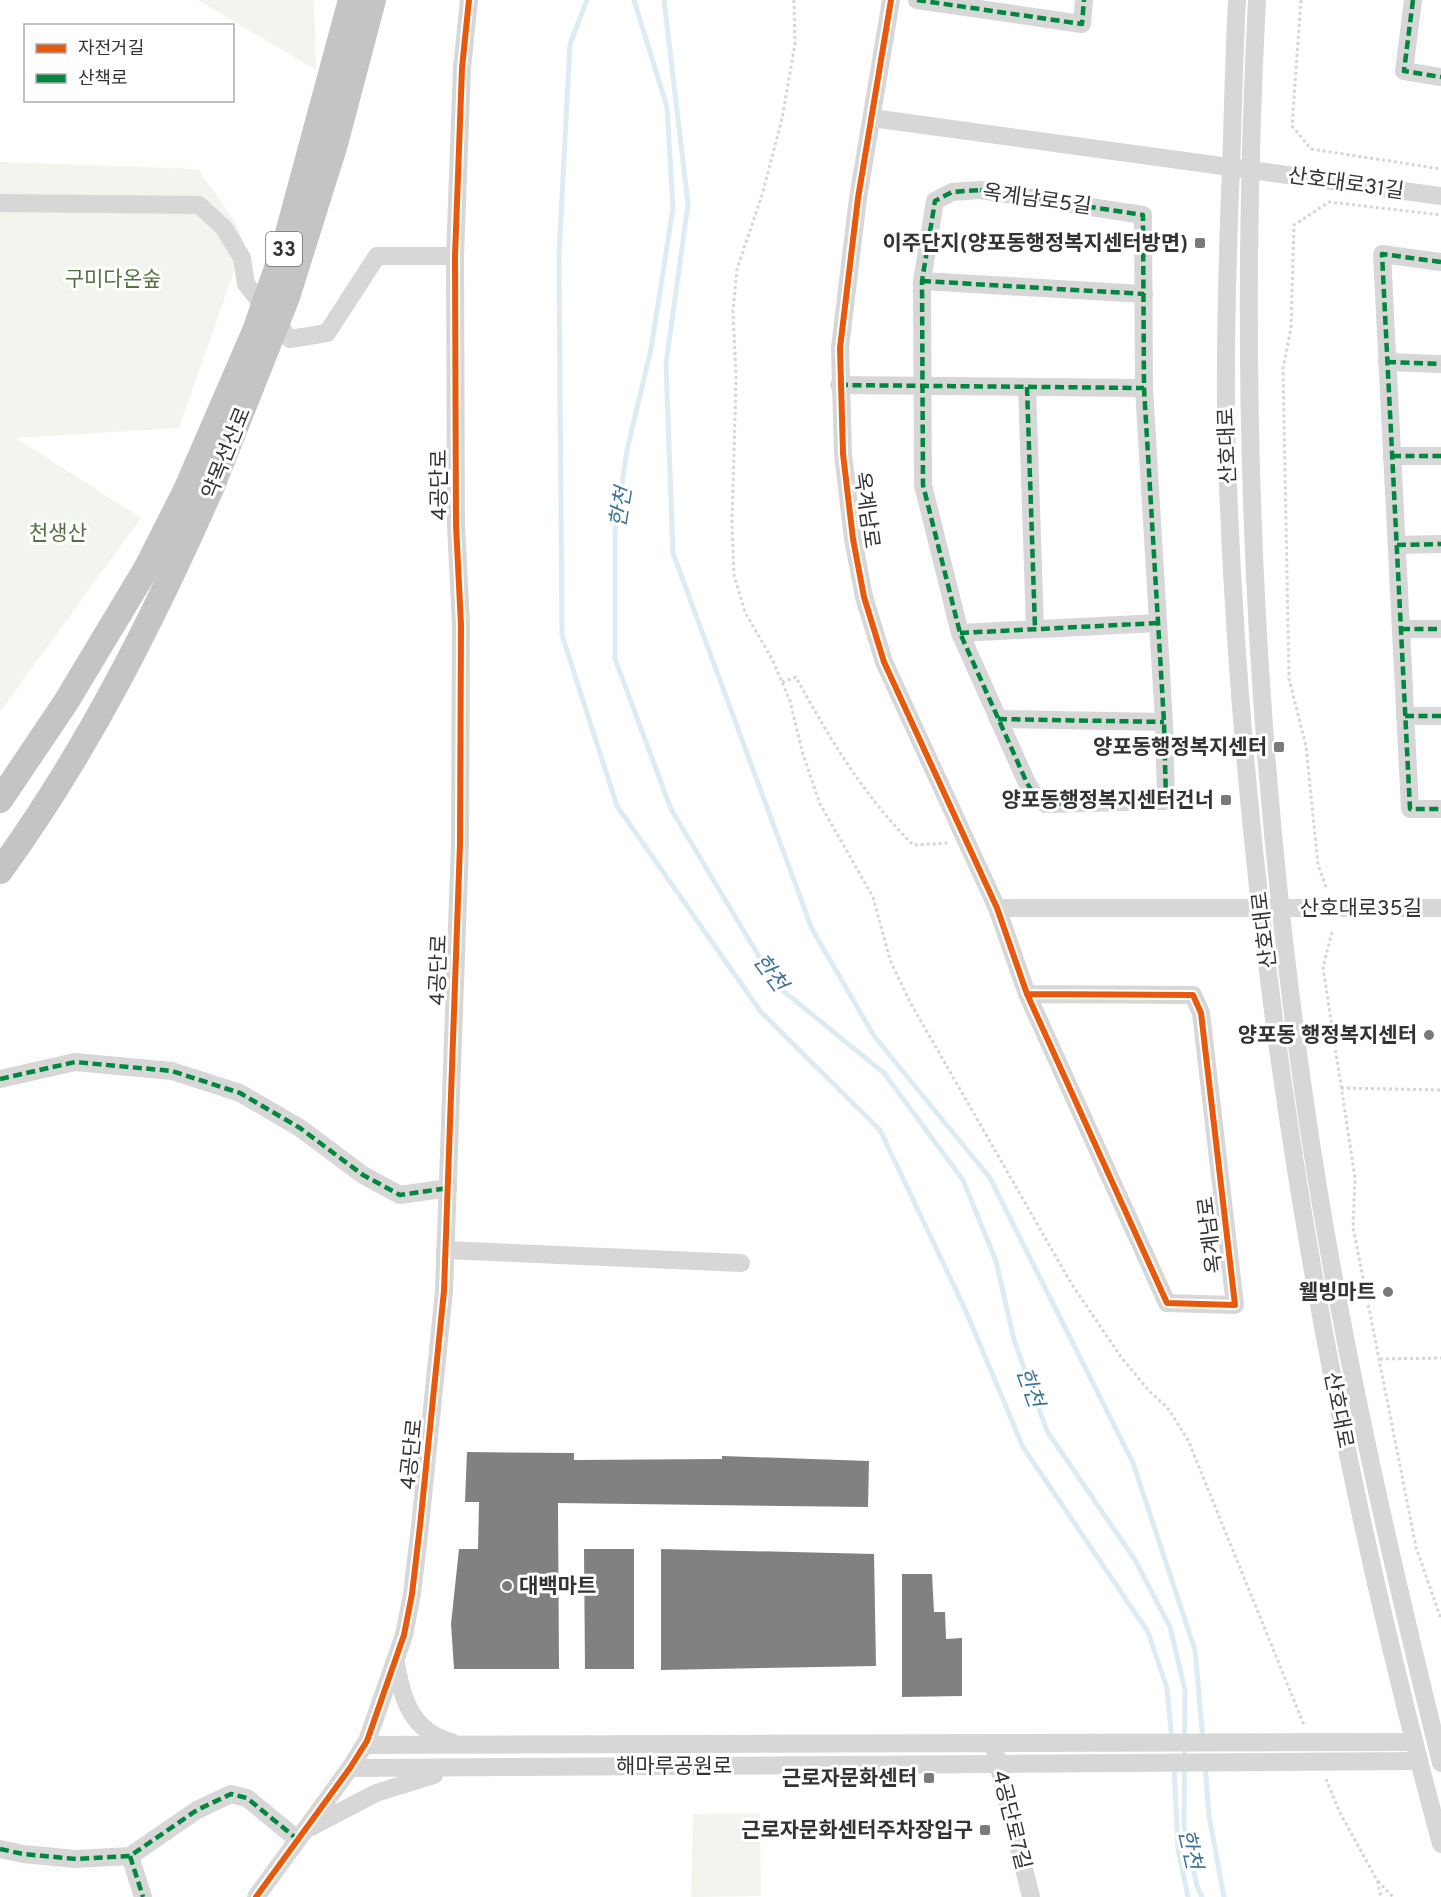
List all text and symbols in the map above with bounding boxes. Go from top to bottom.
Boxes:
legend [24,24,234,102]
text: 자전거길 [78,38,144,61]
text: 산책로 [78,68,128,91]
street label: 산호대로31길 [1286,163,1406,206]
street label: 옥계남로5길 [981,179,1093,221]
place label: 이주단지(양포동행정복지센터방면) [883,231,1188,258]
road number: 33 [266,232,302,266]
marker: 이주단지(양포동행정복지센터방면) [1193,236,1207,250]
park label: 구미다온숲 [65,267,161,294]
street label: 약목선산로 [197,404,258,503]
street label: 산호대로 [1214,407,1243,485]
street label: 4공단로 [427,449,454,521]
street label: 옥계남로 [847,470,884,550]
water label: 한천 [606,483,639,529]
park label: 천생산 [29,521,87,548]
place label: 양포동행정복지센터 [1093,735,1267,762]
marker: 양포동행정복지센터 [1272,740,1286,754]
place label: 양포동행정복지센터건너 [1001,788,1214,815]
marker: 양포동행정복지센터건너 [1219,793,1233,807]
street label: 산호대로 [1247,890,1284,970]
street label: 산호대로35길 [1300,896,1422,923]
street label: 4공단로 [425,934,454,1006]
water label: 한천 [746,949,794,1000]
place label: 양포동 행정복지센터 [1238,1023,1417,1050]
marker: 양포동 행정복지센터 [1422,1028,1436,1042]
street label: 옥계남로 [1193,1195,1230,1275]
place label: 웰빙마트 [1299,1280,1376,1307]
marker: 웰빙마트 [1381,1285,1395,1299]
water label: 한천 [1009,1364,1049,1414]
street label: 산호대로 [1317,1370,1358,1451]
street label: 4공단로 [395,1417,430,1491]
place label: 대백마트 [519,1574,596,1601]
marker: 대백마트 [500,1579,514,1593]
street label: 해마루공원로 [616,1754,732,1781]
place label: 근로자문화센터 [782,1766,917,1793]
street label: 4공단로7길 [985,1768,1036,1873]
marker: 근로자문화센터 [922,1771,936,1785]
place label: 근로자문화센터주차장입구 [741,1818,973,1845]
marker: 근로자문화센터주차장입구 [978,1823,992,1837]
water label: 한천 [1171,1827,1207,1875]

